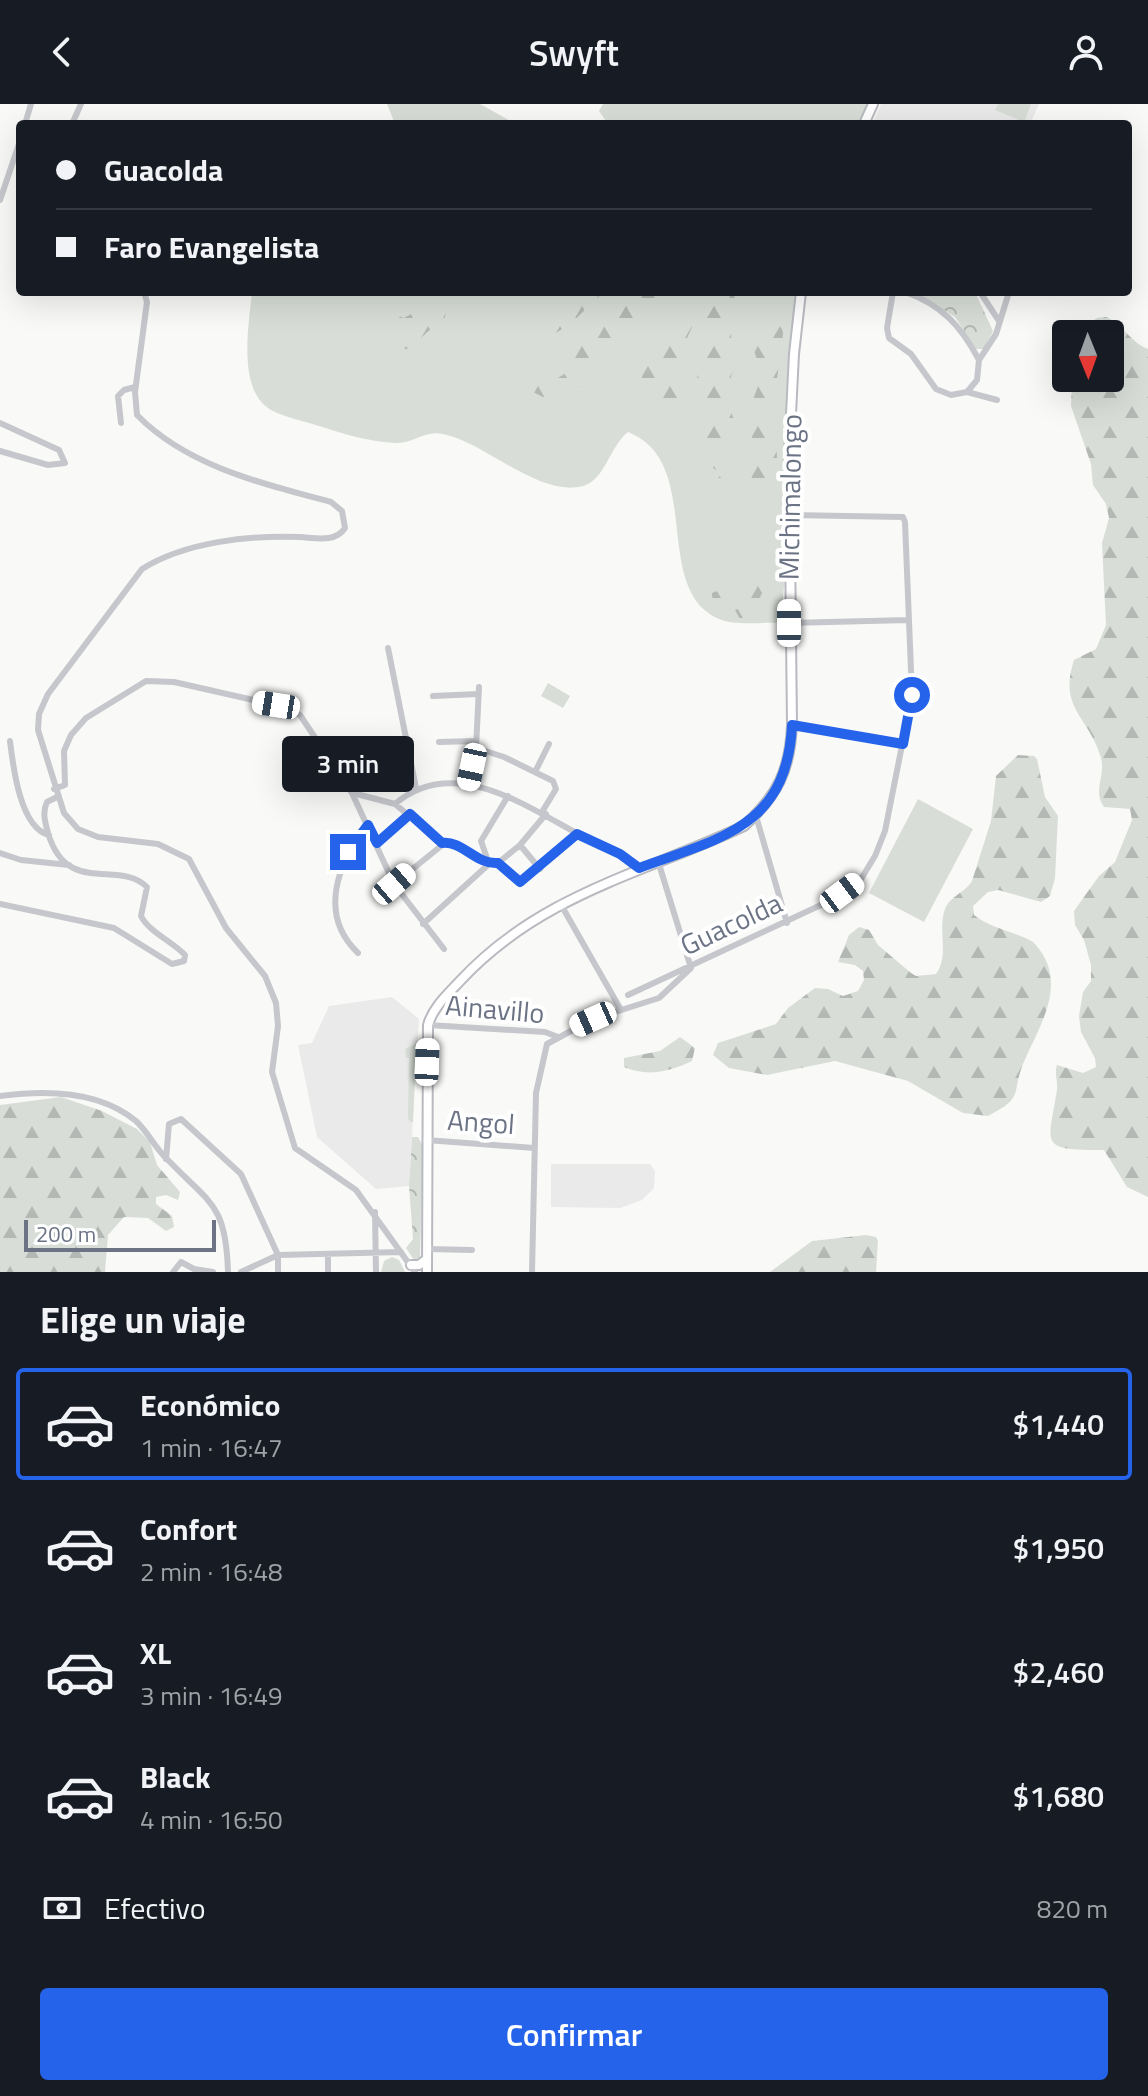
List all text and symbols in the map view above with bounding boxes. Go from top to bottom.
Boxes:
text: Swyft [529,25,619,80]
icon: back [40,30,84,74]
icon: person [1064,30,1108,74]
text: Guacolda [104,147,223,193]
text: Faro Evangelista [104,224,319,270]
north arrow [1052,320,1124,392]
map controls [1052,320,1124,392]
street label: Michimalongo [767,414,812,580]
car [777,599,801,647]
route start [894,677,930,713]
car [250,689,302,721]
callout: 3 min [282,736,414,792]
car [455,741,489,793]
text: 3 min [317,744,379,783]
route end [330,834,366,870]
car [368,859,420,909]
car [816,869,868,917]
street label: Guacolda [673,881,789,966]
street label: Ainavillo [444,983,546,1034]
car [566,998,620,1040]
car [414,1038,440,1086]
street label: Angol [446,1098,516,1145]
scale bar [24,1216,216,1252]
text: 200 m [36,1217,96,1251]
text: Elige un viaje [40,1292,246,1347]
text: Económico [140,1382,280,1428]
icon: car [44,1388,116,1460]
text: $1,440 [1013,1401,1104,1447]
text: 1 min · 16:47 [140,1428,283,1467]
text: Confort [140,1506,237,1552]
icon: car [44,1512,116,1584]
text: $1,950 [1013,1525,1104,1571]
text: 2 min · 16:48 [140,1552,283,1591]
text: XL [140,1630,171,1676]
icon: car [44,1636,116,1708]
text: $2,460 [1013,1649,1104,1695]
text: 3 min · 16:49 [140,1676,283,1715]
text: Black [140,1754,211,1800]
icon: car [44,1760,116,1832]
text: $1,680 [1013,1773,1104,1819]
text: 4 min · 16:50 [140,1800,283,1839]
text: Efectivo [104,1885,206,1931]
icon: cash [40,1886,84,1930]
text: 820 m [1037,1889,1108,1928]
button: Confirmar [40,1988,1108,2080]

